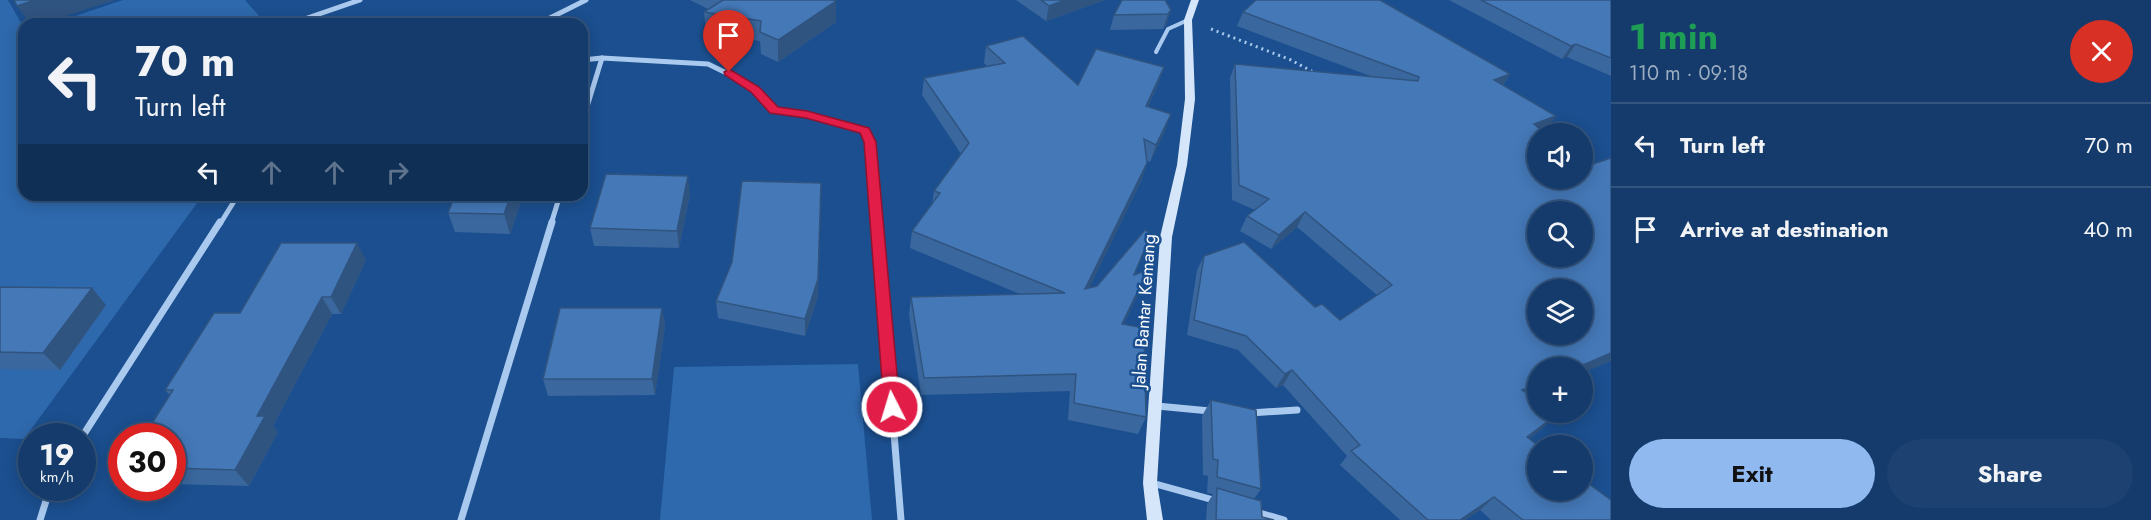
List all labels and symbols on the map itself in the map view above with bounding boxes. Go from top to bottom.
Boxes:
pin [703,10,754,72]
street label: Jalan Bantar Kemang [1125,233,1162,391]
position arrow [860,375,924,439]
speed limit sign: 30 [108,423,186,501]

